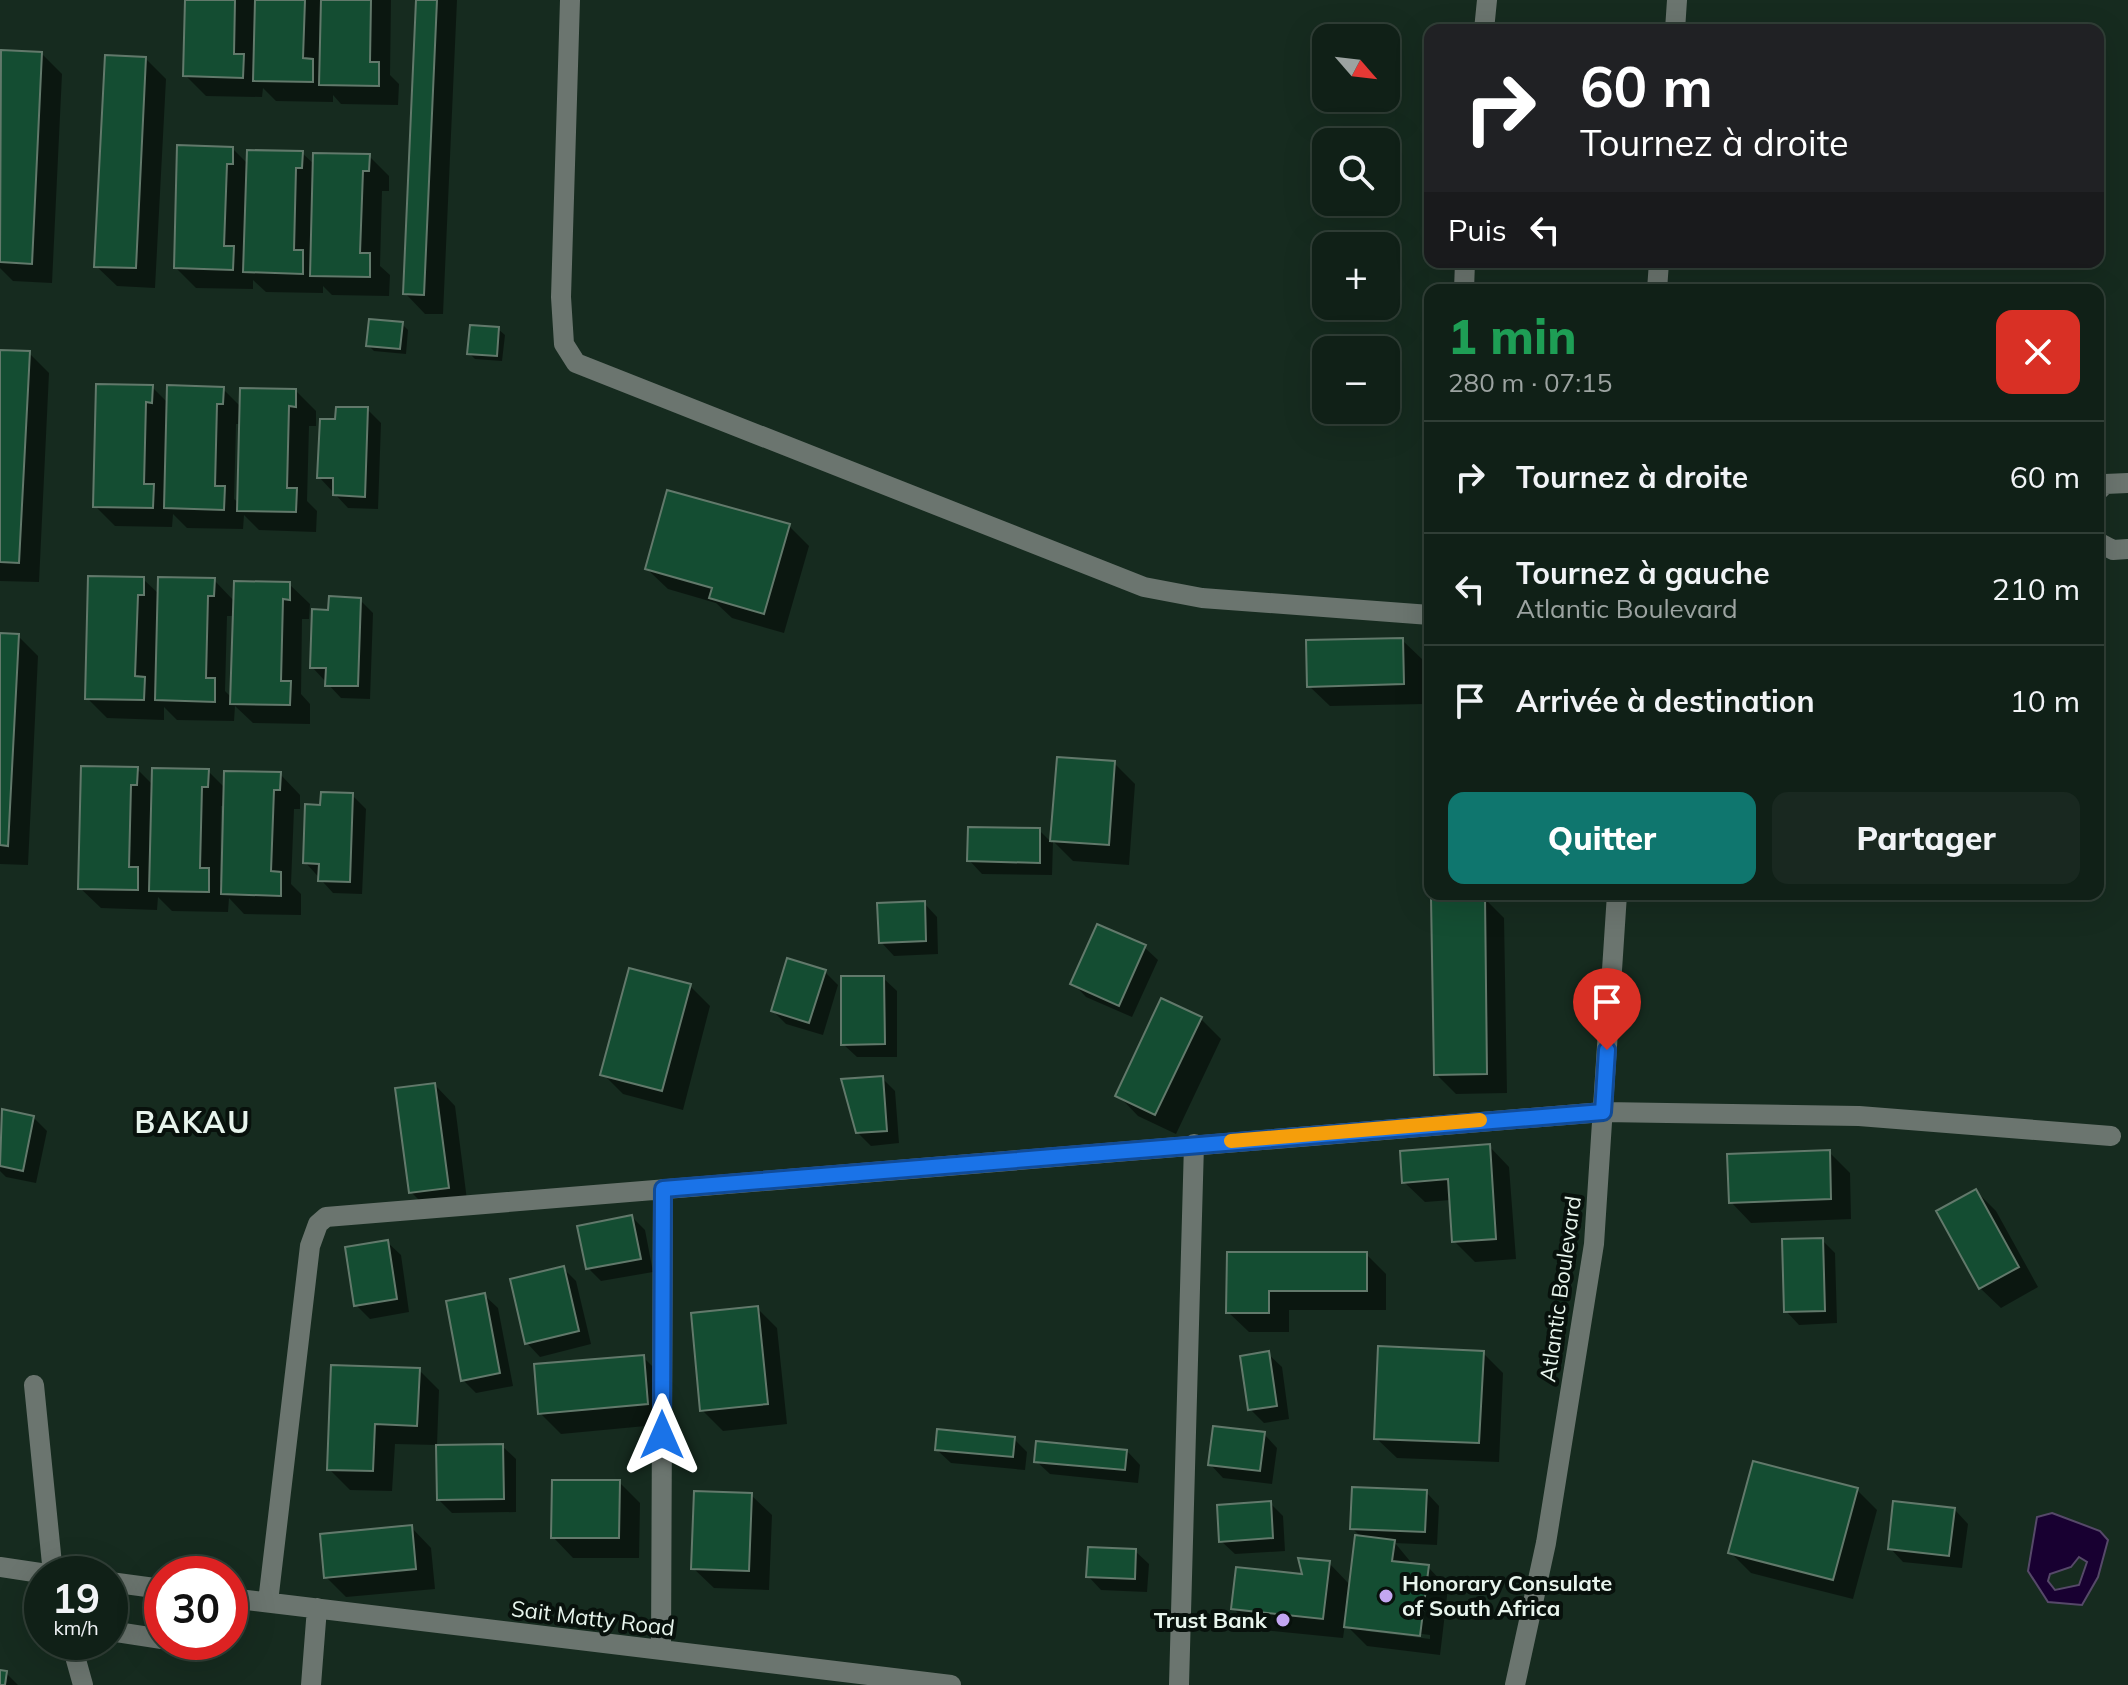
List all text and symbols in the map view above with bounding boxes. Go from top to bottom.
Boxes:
north arrow [1312,24,1400,112]
map controls [1312,24,1400,424]
text: 60 m [1580,51,1713,121]
icon: right [1448,56,1552,160]
text: Tournez à droite [1580,120,1849,165]
button: search [1312,128,1400,216]
icon: left [1523,208,1567,252]
text: Puis [1448,211,1507,249]
button: + [1312,232,1400,320]
text: 1 min [1448,306,1577,366]
button: close [1996,310,2080,394]
button: − [1312,336,1400,424]
text: 280 m · 07:15 [1448,366,1612,399]
icon: right [1448,455,1492,499]
text: Tournez à droite [1516,458,1748,496]
text: 60 m [2010,458,2080,496]
text: Tournez à gauche [1516,554,1770,592]
icon: left [1448,567,1492,611]
text: 210 m [1992,570,2080,608]
text: Atlantic Boulevard [1516,592,1738,625]
icon: arrive [1448,679,1492,723]
text: Arrivée à destination [1516,682,1815,720]
text: 10 m [2010,682,2080,720]
button: Quitter [1448,792,1756,884]
button: Partager [1772,792,2080,884]
pin [1573,968,1641,1050]
icon: arrive [1585,980,1629,1024]
district label: BAKAU [135,1103,251,1141]
street label: Atlantic Boulevard [1533,1194,1587,1384]
position arrow [620,1393,704,1477]
speed limit sign: 30 [144,1556,248,1660]
place label: Honorary Consulate of South Africa [1402,1569,1612,1622]
text: 19 [52,1573,100,1623]
marker: Honorary Consulate of South Africa [1377,1587,1395,1605]
street label: Sait Matty Road [510,1594,676,1642]
place label: Trust Bank [1154,1606,1268,1634]
marker: Trust Bank [1274,1611,1292,1629]
text: km/h [53,1615,99,1640]

